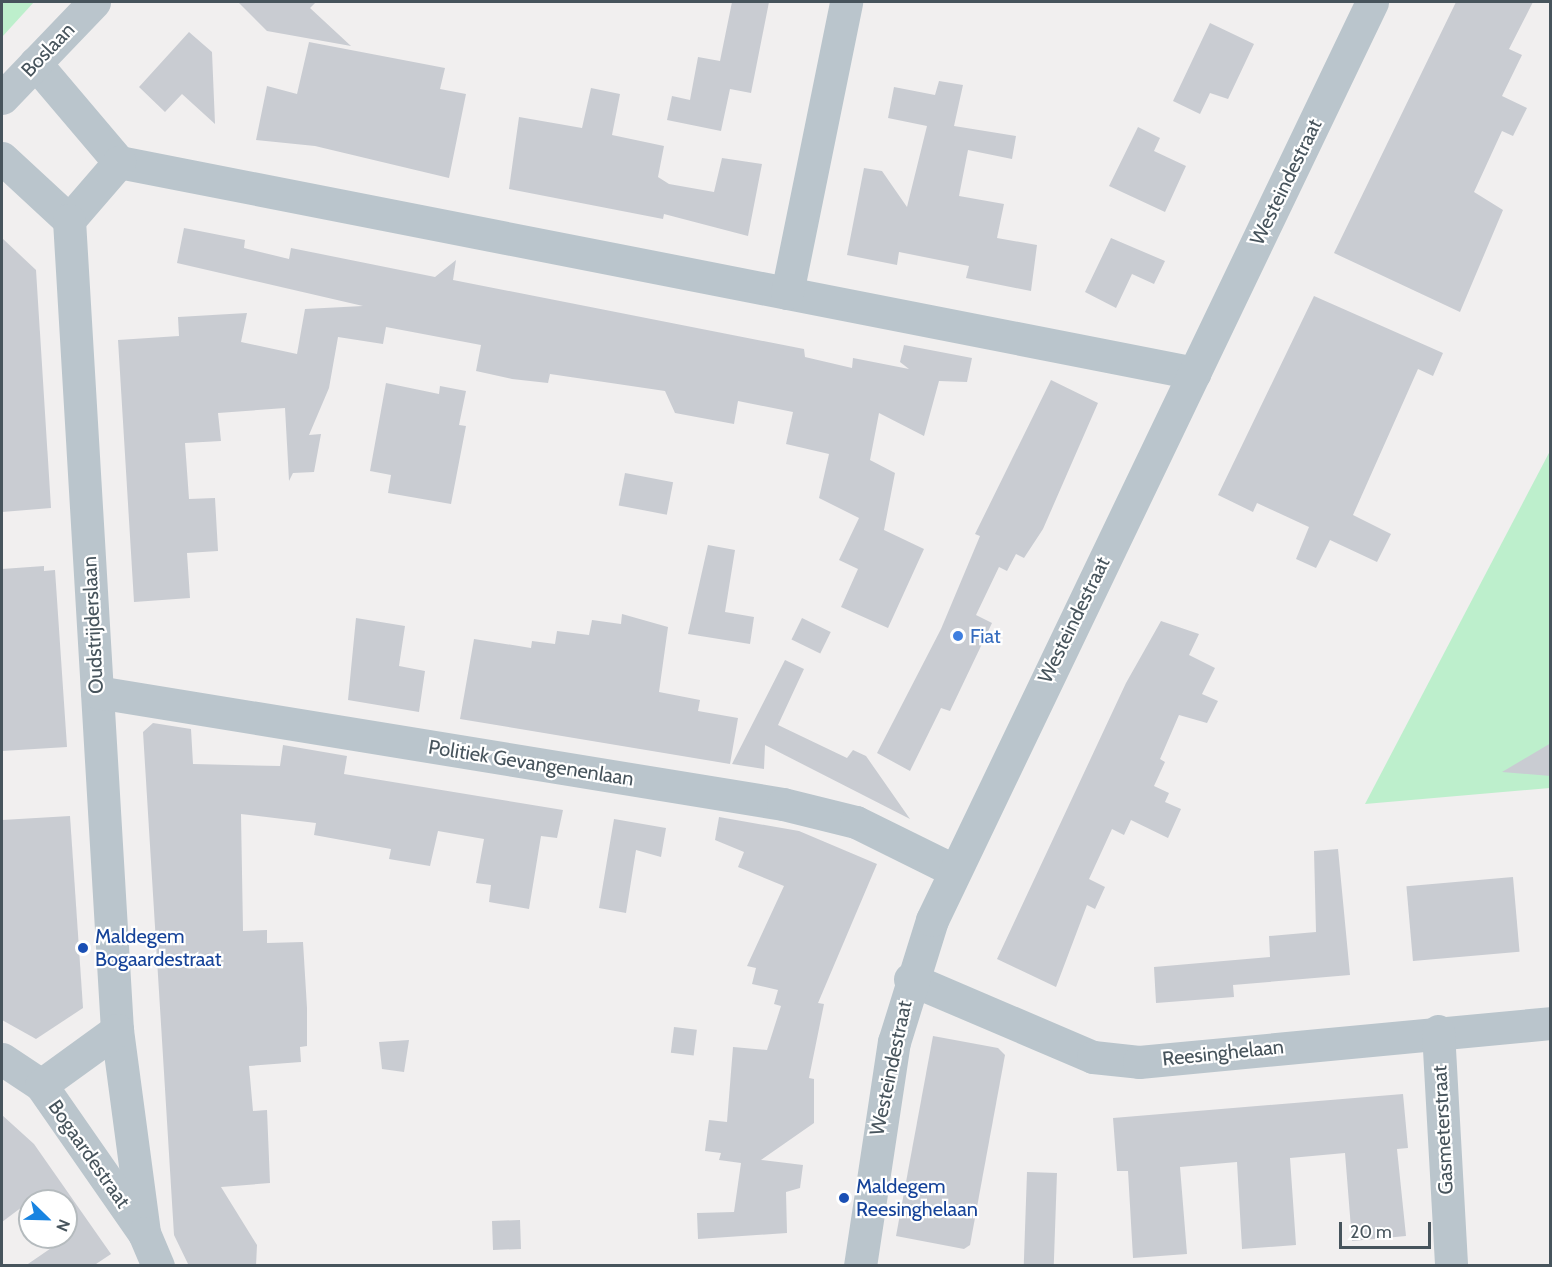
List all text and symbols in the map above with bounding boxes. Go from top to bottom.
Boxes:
street label: Boslaan [16,18,80,82]
street label: Westeindestraat [1245,115,1327,249]
street label: Westeindestraat [1033,553,1115,687]
street label: Oudstrijderslaan [77,556,109,694]
place label: Fiat [970,624,1001,648]
marker: Fiat [951,629,965,643]
street label: Politiek Gevangenenlaan [427,735,635,791]
place label: Maldegem Bogaardestraat [95,924,221,971]
marker: Maldegem Bogaardestraat [76,941,90,955]
street label: Westeindestraat [865,998,917,1138]
street label: Reesinghelaan [1161,1035,1285,1071]
street label: Gasmeterstraat [1428,1065,1458,1195]
street label: Bogaardestraat [43,1095,135,1213]
place label: Maldegem Reesinghelaan [856,1174,978,1221]
north arrow [18,1189,78,1249]
marker: Maldegem Reesinghelaan [837,1191,851,1205]
scale bar [1342,1210,1434,1248]
text: N [52,1217,74,1234]
text: 20 m [1350,1221,1392,1243]

